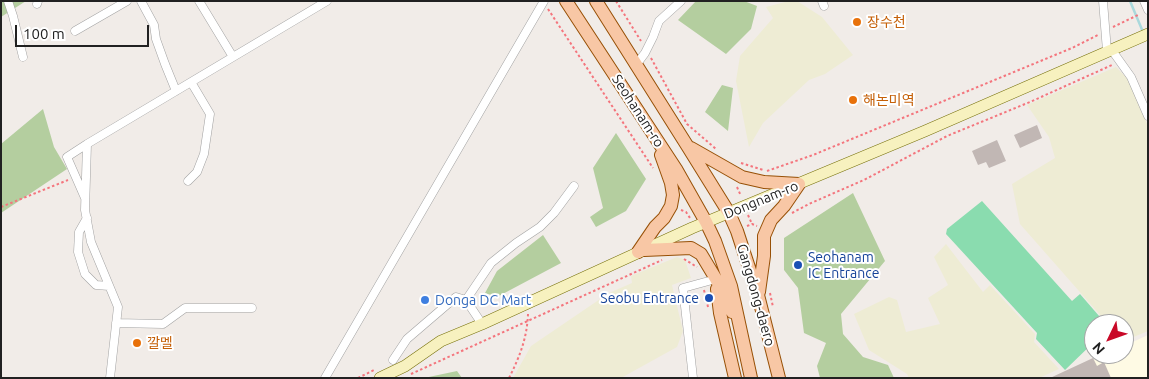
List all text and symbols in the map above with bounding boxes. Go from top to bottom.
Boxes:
place label: 장수천 [867,14,906,30]
scale bar [18,15,151,47]
marker: 장수천 [851,16,863,28]
text: 100 m [23,25,65,42]
street label: Seohanam-ro [608,72,668,150]
place label: 해논미역 [863,92,915,108]
marker: 해논미역 [847,94,859,106]
street label: Dongnam-ro [721,177,801,223]
street label: Gangdong-daero [733,242,779,348]
place label: Seohanam IC Entrance [808,249,879,282]
marker: Seohanam IC Entrance [792,259,804,271]
place label: Seobu Entrance [600,290,699,306]
place label: Donga DC Mart [435,292,531,308]
marker: Seobu Entrance [703,292,715,304]
marker: Donga DC Mart [419,294,431,306]
north arrow [1084,314,1134,364]
place label: 깔멜 [147,335,173,351]
marker: 깔멜 [131,337,143,349]
text: N [1089,339,1108,358]

